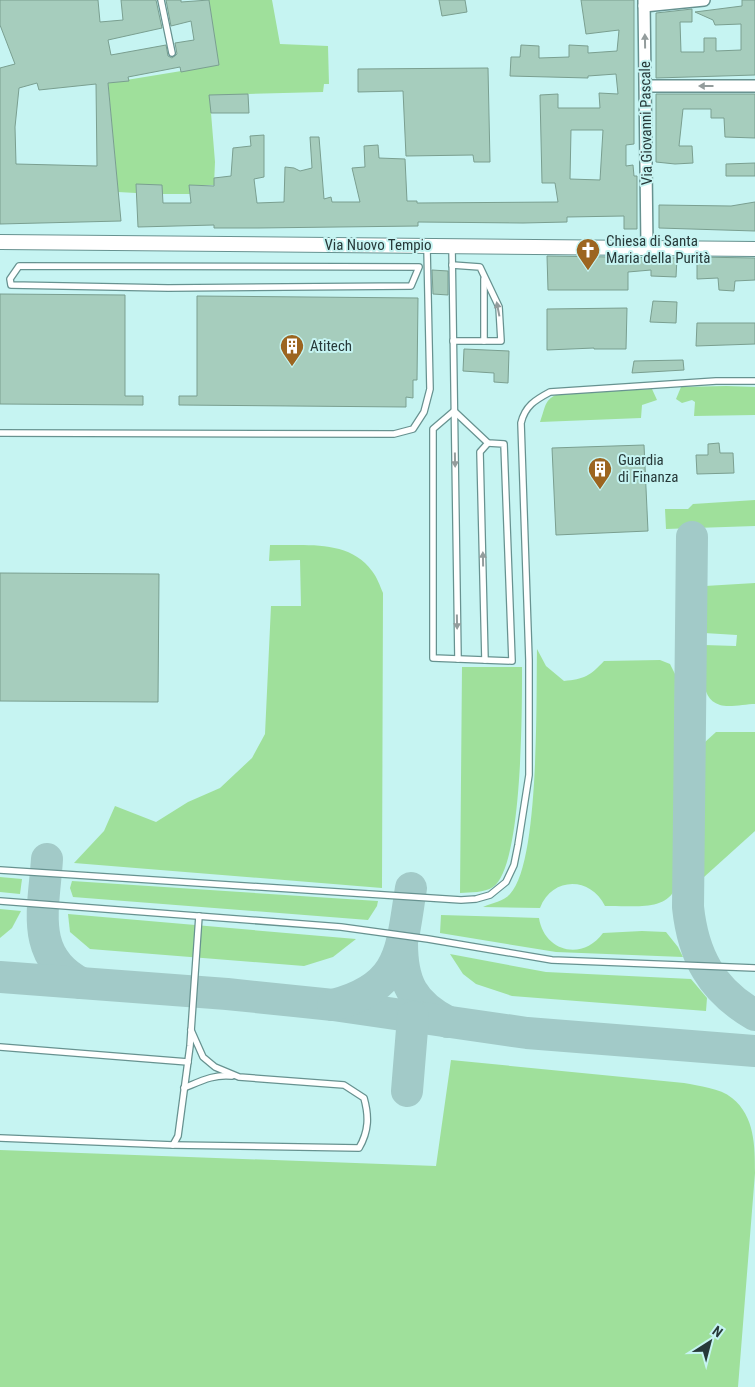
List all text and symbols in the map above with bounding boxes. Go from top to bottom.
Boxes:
one-way arrow [641,33,649,49]
street label: Via Giovanni Pascale [636,61,656,185]
one-way arrow [698,82,714,90]
place label: Chiesa di Santa Maria della Purità [606,232,710,267]
street label: Via Nuovo Tempio [324,236,432,254]
church icon: Chiesa di Santa Maria della Purità [575,237,601,271]
one-way arrow [494,302,502,317]
building icon: Atitech [279,333,305,367]
place label: Atitech [310,337,352,355]
place label: Guardia di Finanza [618,451,678,486]
one-way arrow [451,452,459,468]
building icon: Guardia di Finanza [587,456,613,490]
one-way arrow [479,550,487,566]
one-way arrow [454,615,462,631]
north arrow [685,1317,735,1367]
text: N [709,1322,726,1340]

